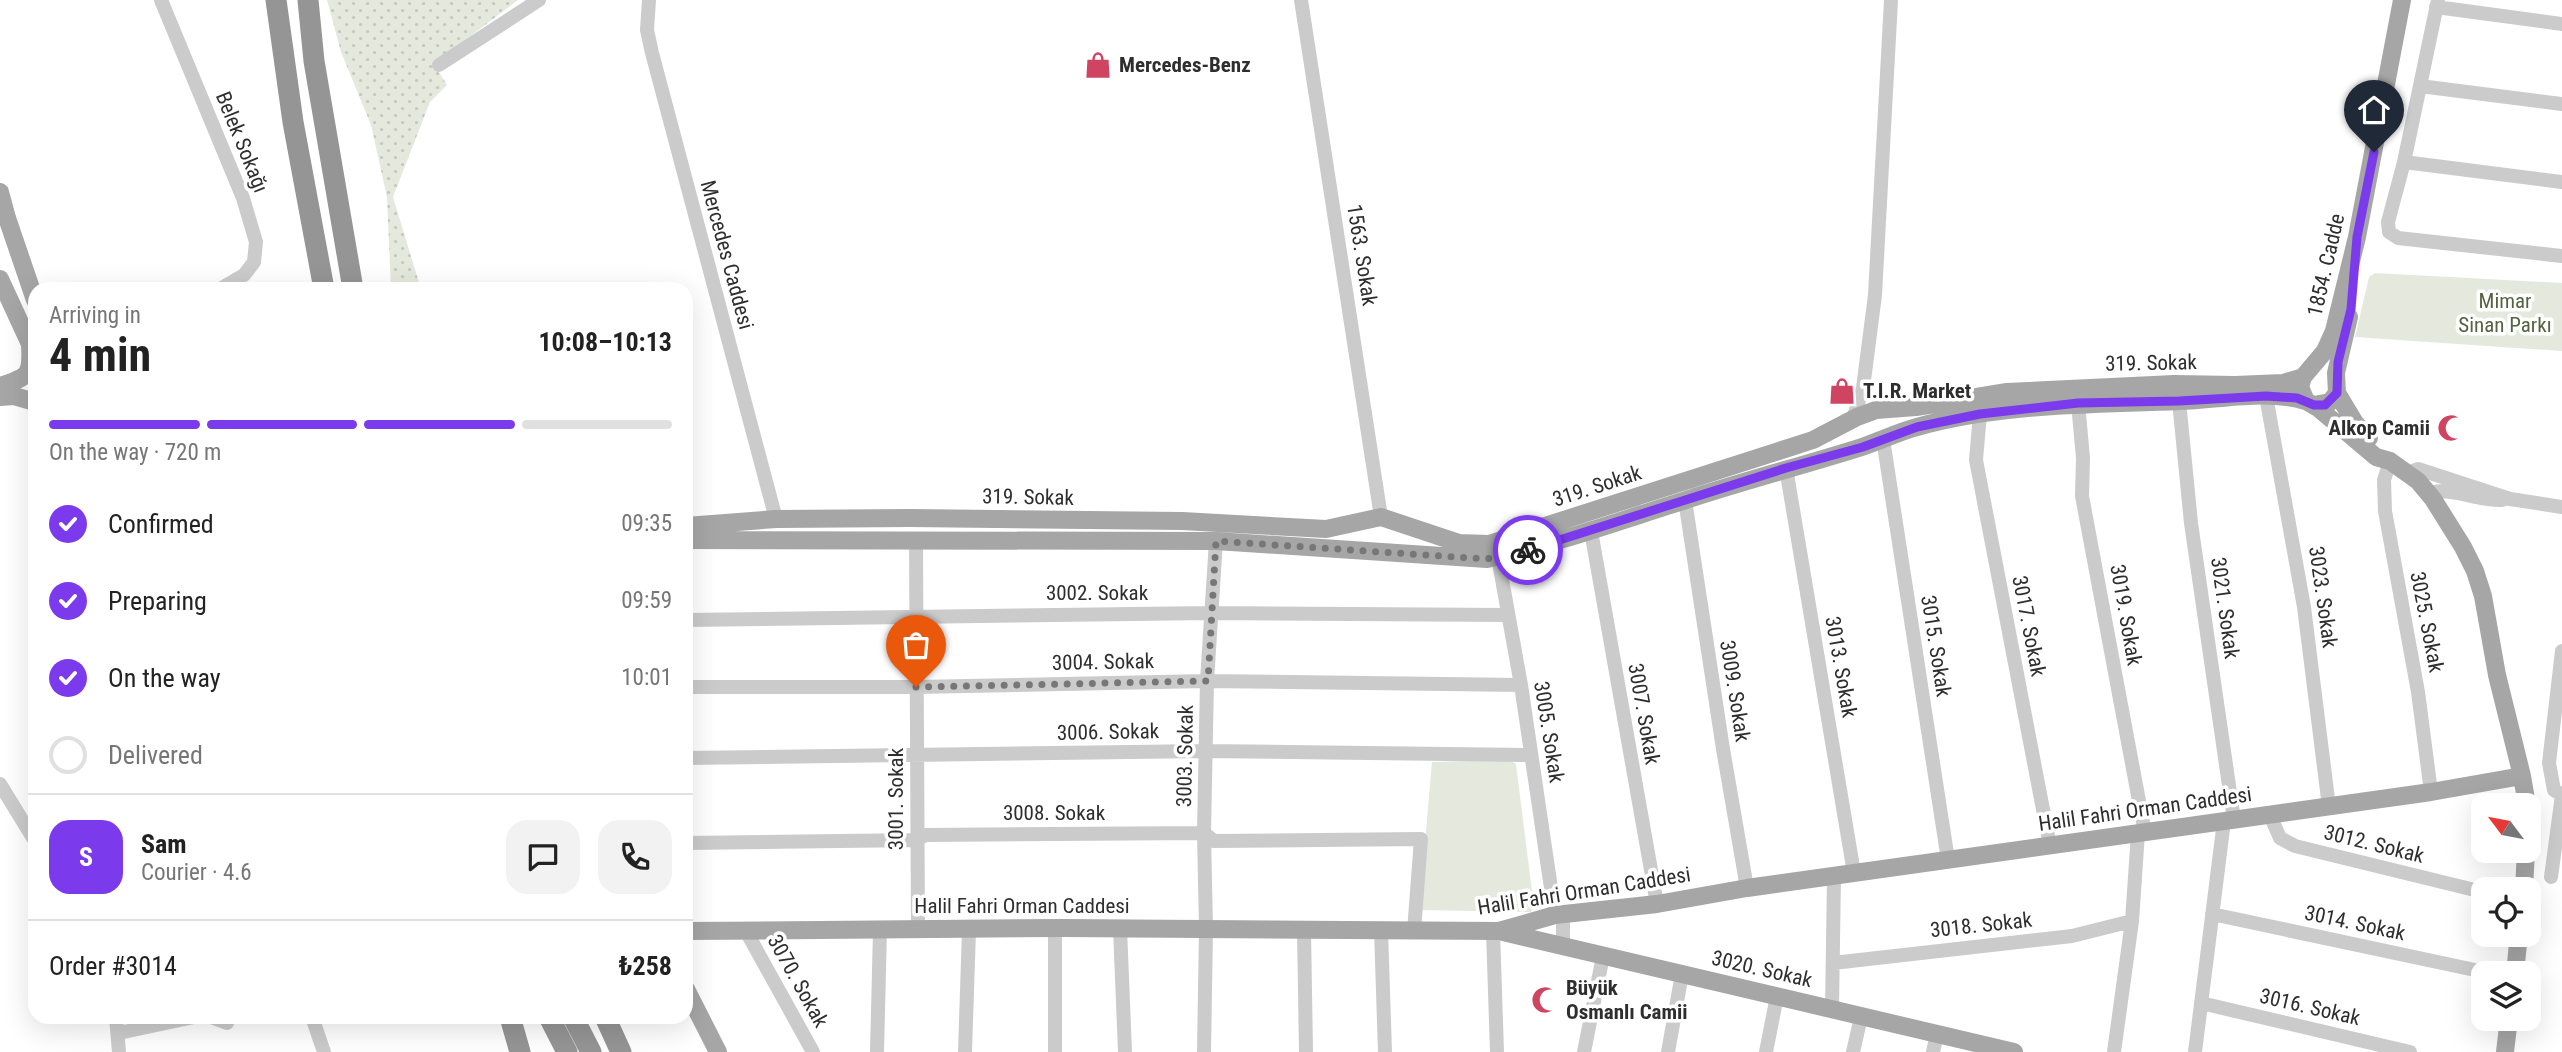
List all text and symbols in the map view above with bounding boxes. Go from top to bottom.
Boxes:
shop icon: Mercedes-Benz [1083,50,1113,80]
place label: Mercedes-Benz [1119,53,1251,77]
pin [2344,80,2404,152]
street label: Belek Sokağı [211,88,273,196]
icon: home [2355,91,2393,129]
street label: Mercedes Caddesi [696,178,758,332]
street label: 1563. Sokak [1342,203,1382,308]
street label: 1854. Cadde [2303,211,2349,319]
park label: Mimar Sinan Parkı [2458,289,2552,337]
text: Arriving in [49,302,141,329]
text: 10:08–10:13 [538,327,672,357]
text: 4 min [49,328,151,382]
street label: 319. Sokak [2105,350,2198,376]
shop icon: T.I.R. Market [1827,376,1857,406]
place label: T.I.R. Market [1863,379,1971,403]
mosque icon: Alkop Camii [2436,413,2466,443]
place label: Alkop Camii [2328,416,2430,440]
text: On the way · 720 m [49,439,221,466]
street label: 319. Sokak [1550,460,1645,512]
street label: 319. Sokak [982,484,1075,510]
icon: check [49,505,87,543]
text: Confirmed [108,509,214,539]
text: 09:35 [621,510,672,537]
courier [1493,515,1563,585]
icon: bike [1509,531,1547,569]
street label: 3023. Sokak [2304,545,2342,650]
street label: 3021. Sokak [2206,556,2244,661]
street label: 3019. Sokak [2105,563,2147,668]
street label: 3025. Sokak [2405,570,2449,675]
street label: 3017. Sokak [2007,574,2051,679]
street label: 3002. Sokak [1046,581,1149,605]
icon: check [49,582,87,620]
text: Preparing [108,586,207,616]
text: 09:59 [621,587,672,614]
street label: 3015. Sokak [1916,594,1956,699]
pin [886,615,946,687]
street label: 3013. Sokak [1820,615,1862,720]
icon: bag [897,626,935,664]
street label: 3009. Sokak [1715,639,1755,744]
street label: 3004. Sokak [1052,649,1155,675]
icon: check [49,659,87,697]
street label: 3007. Sokak [1623,662,1665,767]
text: On the way [108,663,221,693]
text: 10:01 [621,664,672,691]
street label: 3005. Sokak [1529,680,1569,785]
street label: 3003. Sokak [1172,704,1198,807]
street label: 3006. Sokak [1057,719,1160,745]
text: Delivered [108,740,203,770]
street label: 3001. Sokak [884,747,908,850]
street label: Halil Fahri Orman Caddesi [2037,782,2253,836]
north arrow [2471,793,2541,863]
map controls [2471,793,2541,1031]
street label: 3008. Sokak [1003,801,1106,825]
button: chat [506,820,580,894]
button: phone [598,820,672,894]
street label: 3012. Sokak [2321,820,2427,868]
text: Sam [141,829,187,859]
text: S [79,842,93,872]
text: Courier · 4.6 [141,859,252,886]
street label: Halil Fahri Orman Caddesi [1476,862,1692,920]
button: locate [2471,877,2541,947]
street label: Halil Fahri Orman Caddesi [914,894,1130,918]
street label: 3014. Sokak [2302,901,2408,945]
street label: 3018. Sokak [1929,908,2034,942]
street label: 3070. Sokak [763,930,834,1032]
street label: 3020. Sokak [1709,946,1815,992]
text: Order #3014 [49,951,177,981]
text: ₺258 [619,951,672,981]
button: layers [2471,961,2541,1031]
place label: Büyük Osmanlı Camii [1566,976,1688,1024]
street label: 3016. Sokak [2257,984,2363,1030]
mosque icon: Büyük Osmanlı Camii [1530,985,1560,1015]

